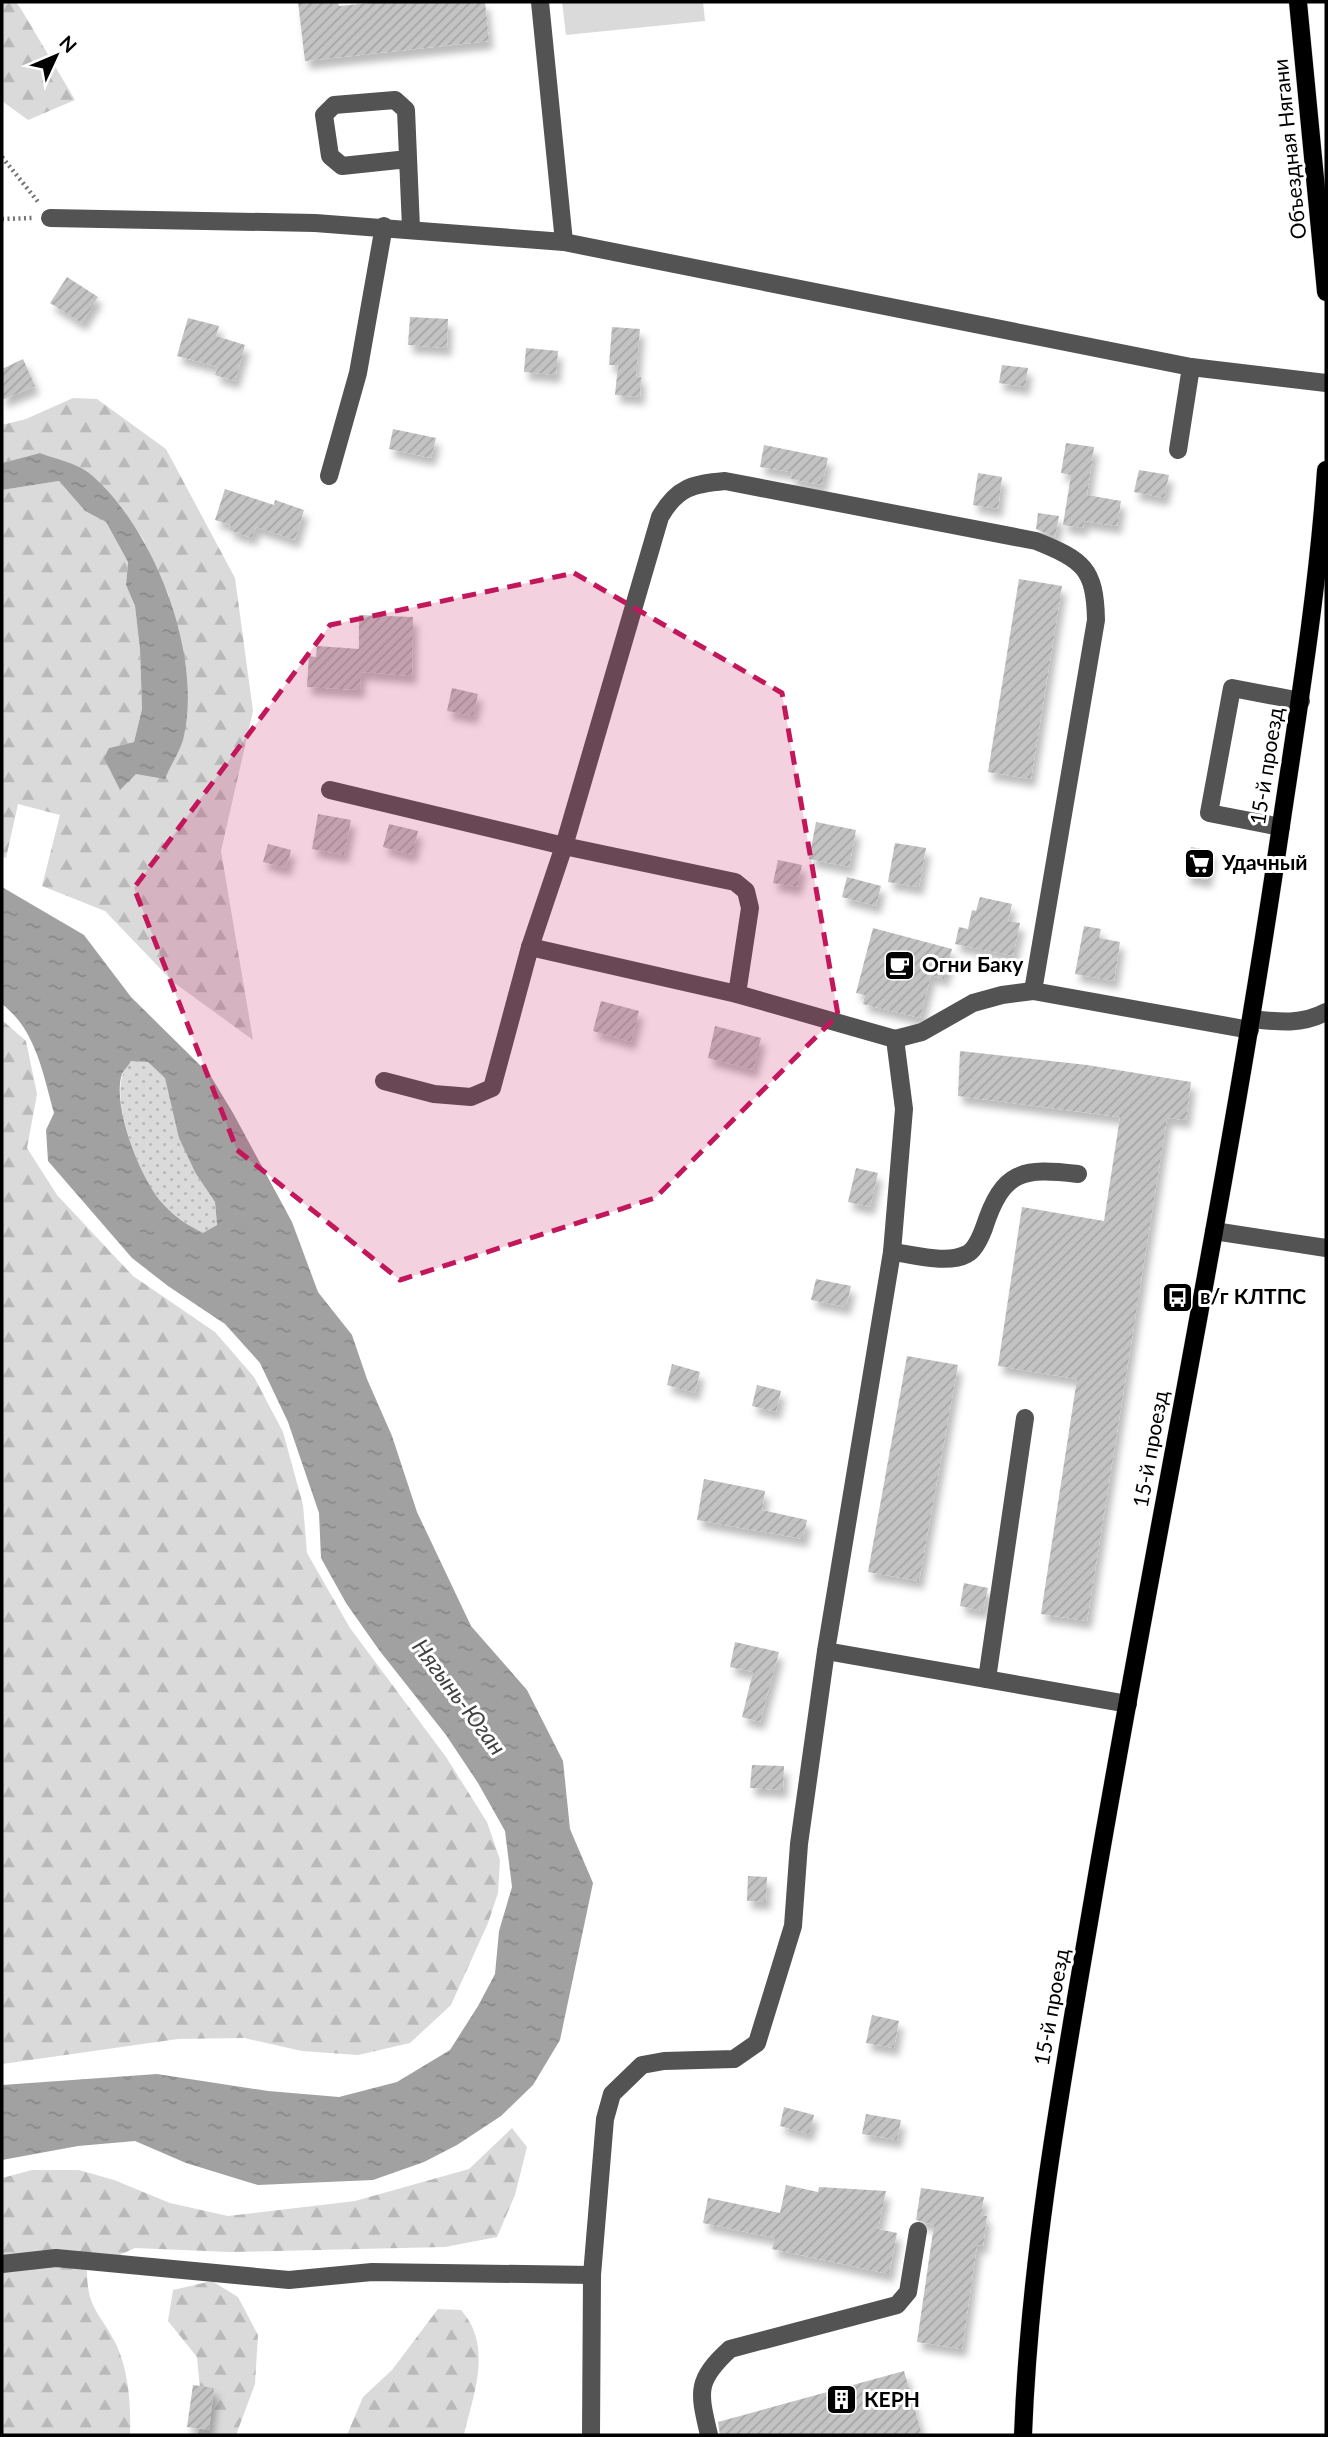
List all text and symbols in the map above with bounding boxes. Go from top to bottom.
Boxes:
north arrow [21,21,91,91]
text: N [55,31,82,57]
street label: Объездная Нягани [1267,58,1310,241]
street label: 15-й проезд [1244,705,1287,826]
supermarket icon: Удачный [1182,846,1216,880]
place label: Удачный [1221,849,1307,874]
cafe icon: Огни Баку [882,948,916,982]
place label: Огни Баку [922,951,1024,976]
bus stop icon: в/г КЛТПС [1160,1280,1194,1314]
place label: в/г КЛТПС [1200,1283,1306,1308]
street label: 15-й проезд [1127,1388,1172,1509]
water label: Нягынь-Юган [407,1633,513,1760]
street label: 15-й проезд [1028,1946,1073,2067]
building icon: КЕРН [824,2383,858,2417]
place label: КЕРН [864,2386,920,2411]

